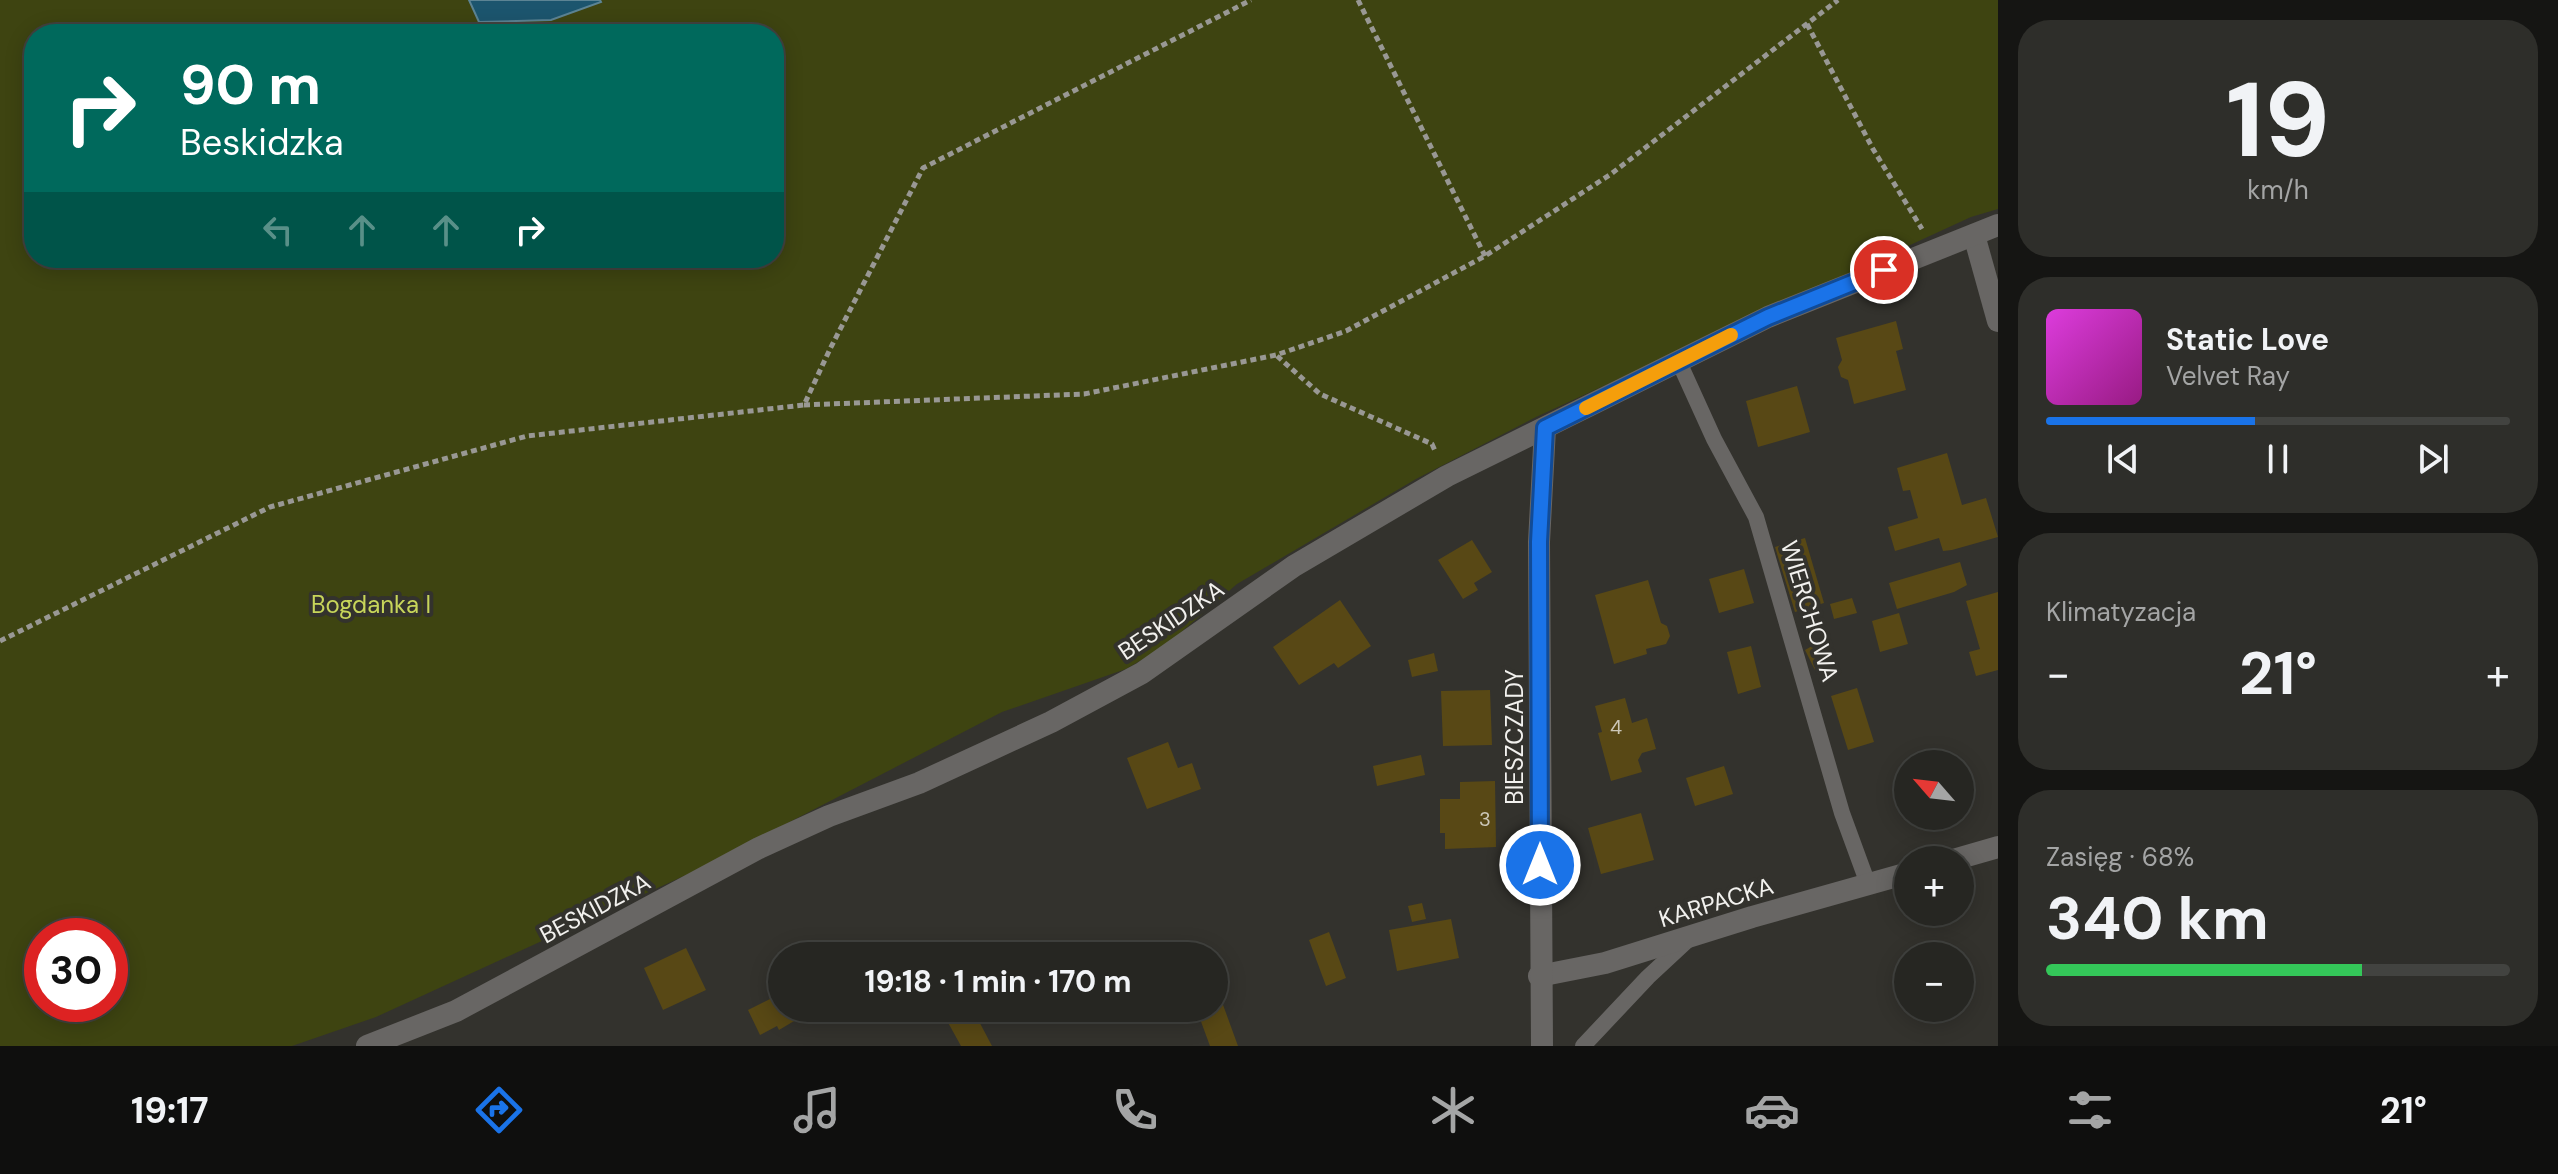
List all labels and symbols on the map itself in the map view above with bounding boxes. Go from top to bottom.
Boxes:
pin [1850,236,1918,304]
street label: WIERCHOWA [1774,537,1846,685]
street label: BESKIDZKA [1112,573,1230,667]
park label: Bogdanka I [311,589,431,620]
street label: BIESZCZADY [1499,669,1530,805]
house number: 4 [1610,714,1622,740]
north arrow [1894,750,1974,830]
house number: 3 [1479,806,1491,832]
position arrow [1498,823,1582,907]
street label: BESKIDZKA [534,866,656,950]
street label: KARPACKA [1655,870,1777,934]
speed limit sign: 30 [24,918,128,1022]

